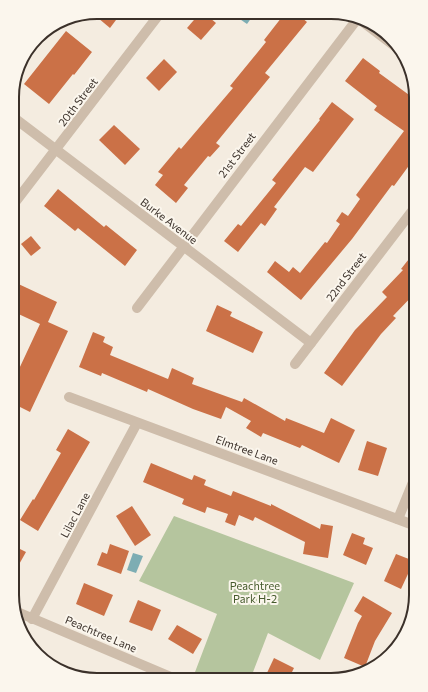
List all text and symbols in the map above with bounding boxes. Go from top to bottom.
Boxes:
street label: 20th Street [55,75,100,128]
street label: 21st Street [215,129,258,180]
street label: Burke Avenue [138,195,200,246]
street label: 22nd Street [323,249,369,304]
street label: Elmtree Lane [214,432,280,467]
street label: Lilac Lane [57,490,92,540]
park label: Peachtree Park H-2 [230,579,280,605]
street label: Peachtree Lane [63,613,139,655]

